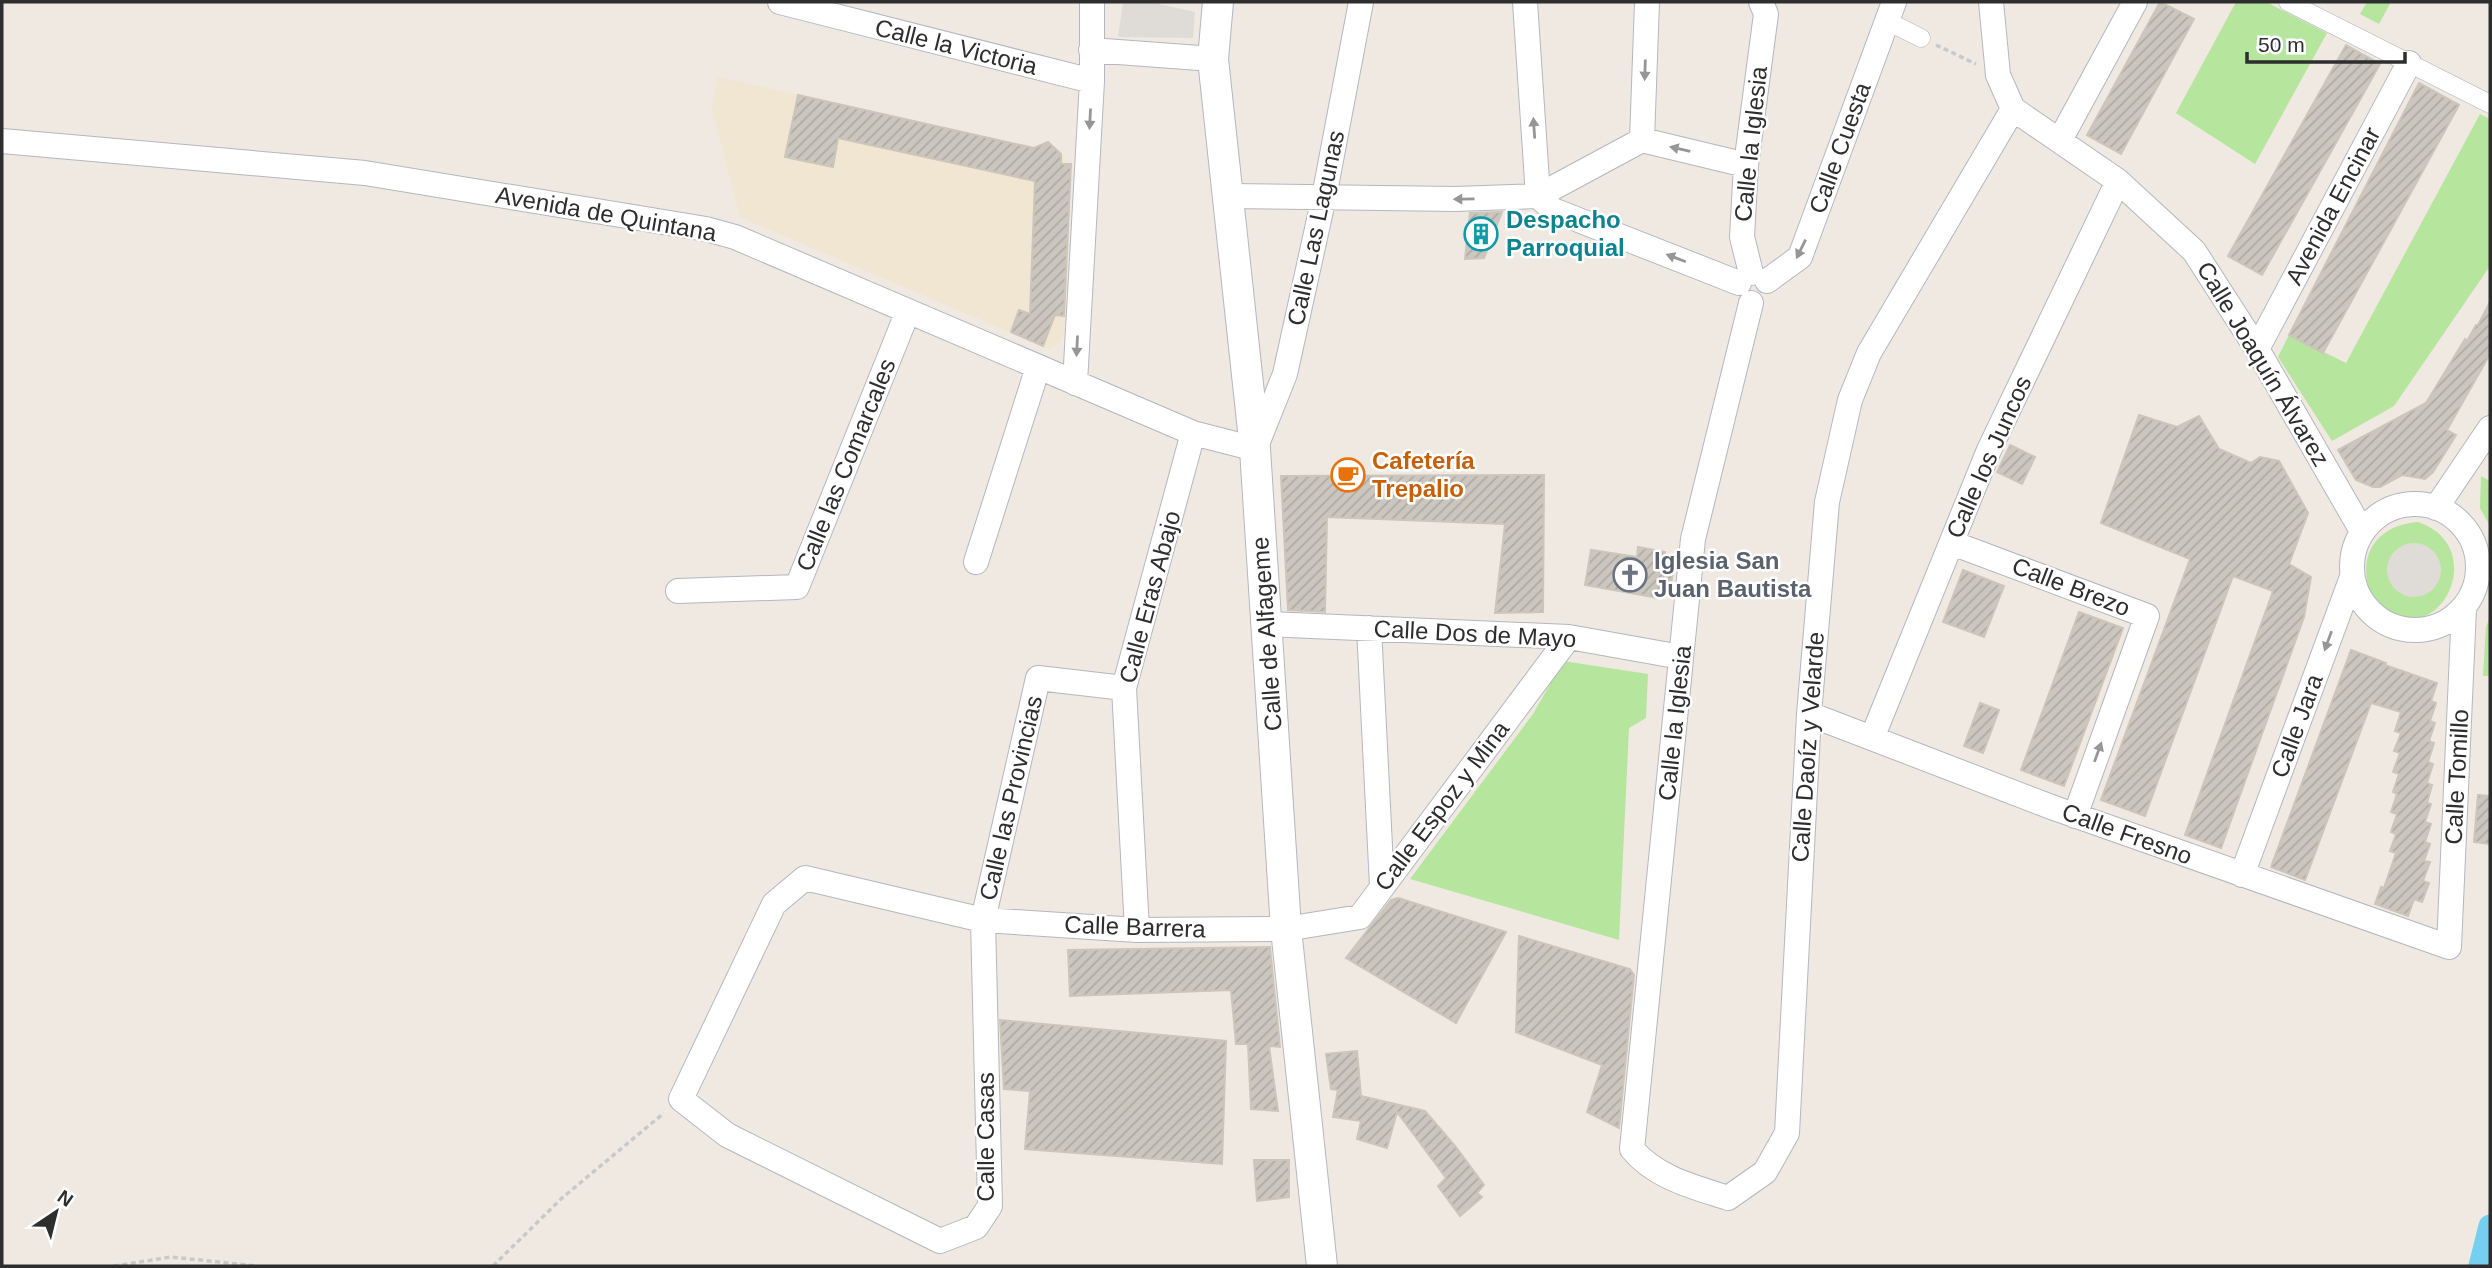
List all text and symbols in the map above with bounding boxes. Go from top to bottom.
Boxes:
street label: Calle la Victoria [872,13,1041,80]
scale bar [2247,21,2404,65]
text: 50 m [2258,33,2305,56]
one-way arrow [1639,59,1650,81]
street label: Calle la Iglesia [1729,64,1772,223]
street label: Calle Cuesta [1803,78,1876,217]
one-way arrow [1084,108,1095,130]
one-way arrow [1528,116,1539,138]
street label: Avenida Encinar [2280,122,2385,289]
street label: Calle Las Lagunas [1282,128,1349,328]
one-way arrow [1669,143,1691,154]
street label: Avenida de Quintana [494,181,719,246]
one-way arrow [1452,193,1474,204]
place label: Despacho Parroquial [1506,206,1625,261]
building icon: Despacho Parroquial [1462,215,1500,253]
one-way arrow [1796,239,1807,259]
one-way arrow [1665,253,1686,264]
street label: Calle Joaquín Álvarez [2192,257,2335,471]
one-way arrow [1071,335,1082,357]
street label: Calle las Comarcales [791,355,901,575]
street label: Calle los Juncos [1941,371,2036,542]
place label: Cafetería Trepalio [1372,447,1475,502]
cafe icon: Cafetería Trepalio [1329,456,1367,494]
street label: Calle Eras Abajo [1114,508,1186,686]
street label: Calle de Alfageme [1246,536,1287,732]
place label: Iglesia San Juan Bautista [1654,547,1812,602]
street label: Calle Brezo [2008,552,2134,621]
church icon: Iglesia San Juan Bautista [1611,556,1649,594]
street label: Calle Dos de Mayo [1373,615,1577,652]
street label: Calle Daoíz y Velarde [1786,631,1829,863]
one-way arrow [2322,631,2333,652]
street label: Calle la Iglesia [1653,643,1696,802]
street label: Calle Jara [2265,670,2328,781]
street label: Calle las Provincias [974,693,1047,903]
street label: Calle Tomillo [2439,709,2474,845]
street label: Calle Espoz y Mina [1369,715,1515,896]
one-way arrow [2093,741,2104,762]
street label: Calle Fresno [2059,798,2196,869]
street label: Calle Barrera [1064,911,1207,942]
street label: Calle Casas [972,1072,999,1202]
north arrow [21,1177,91,1247]
text: N [54,1186,77,1211]

